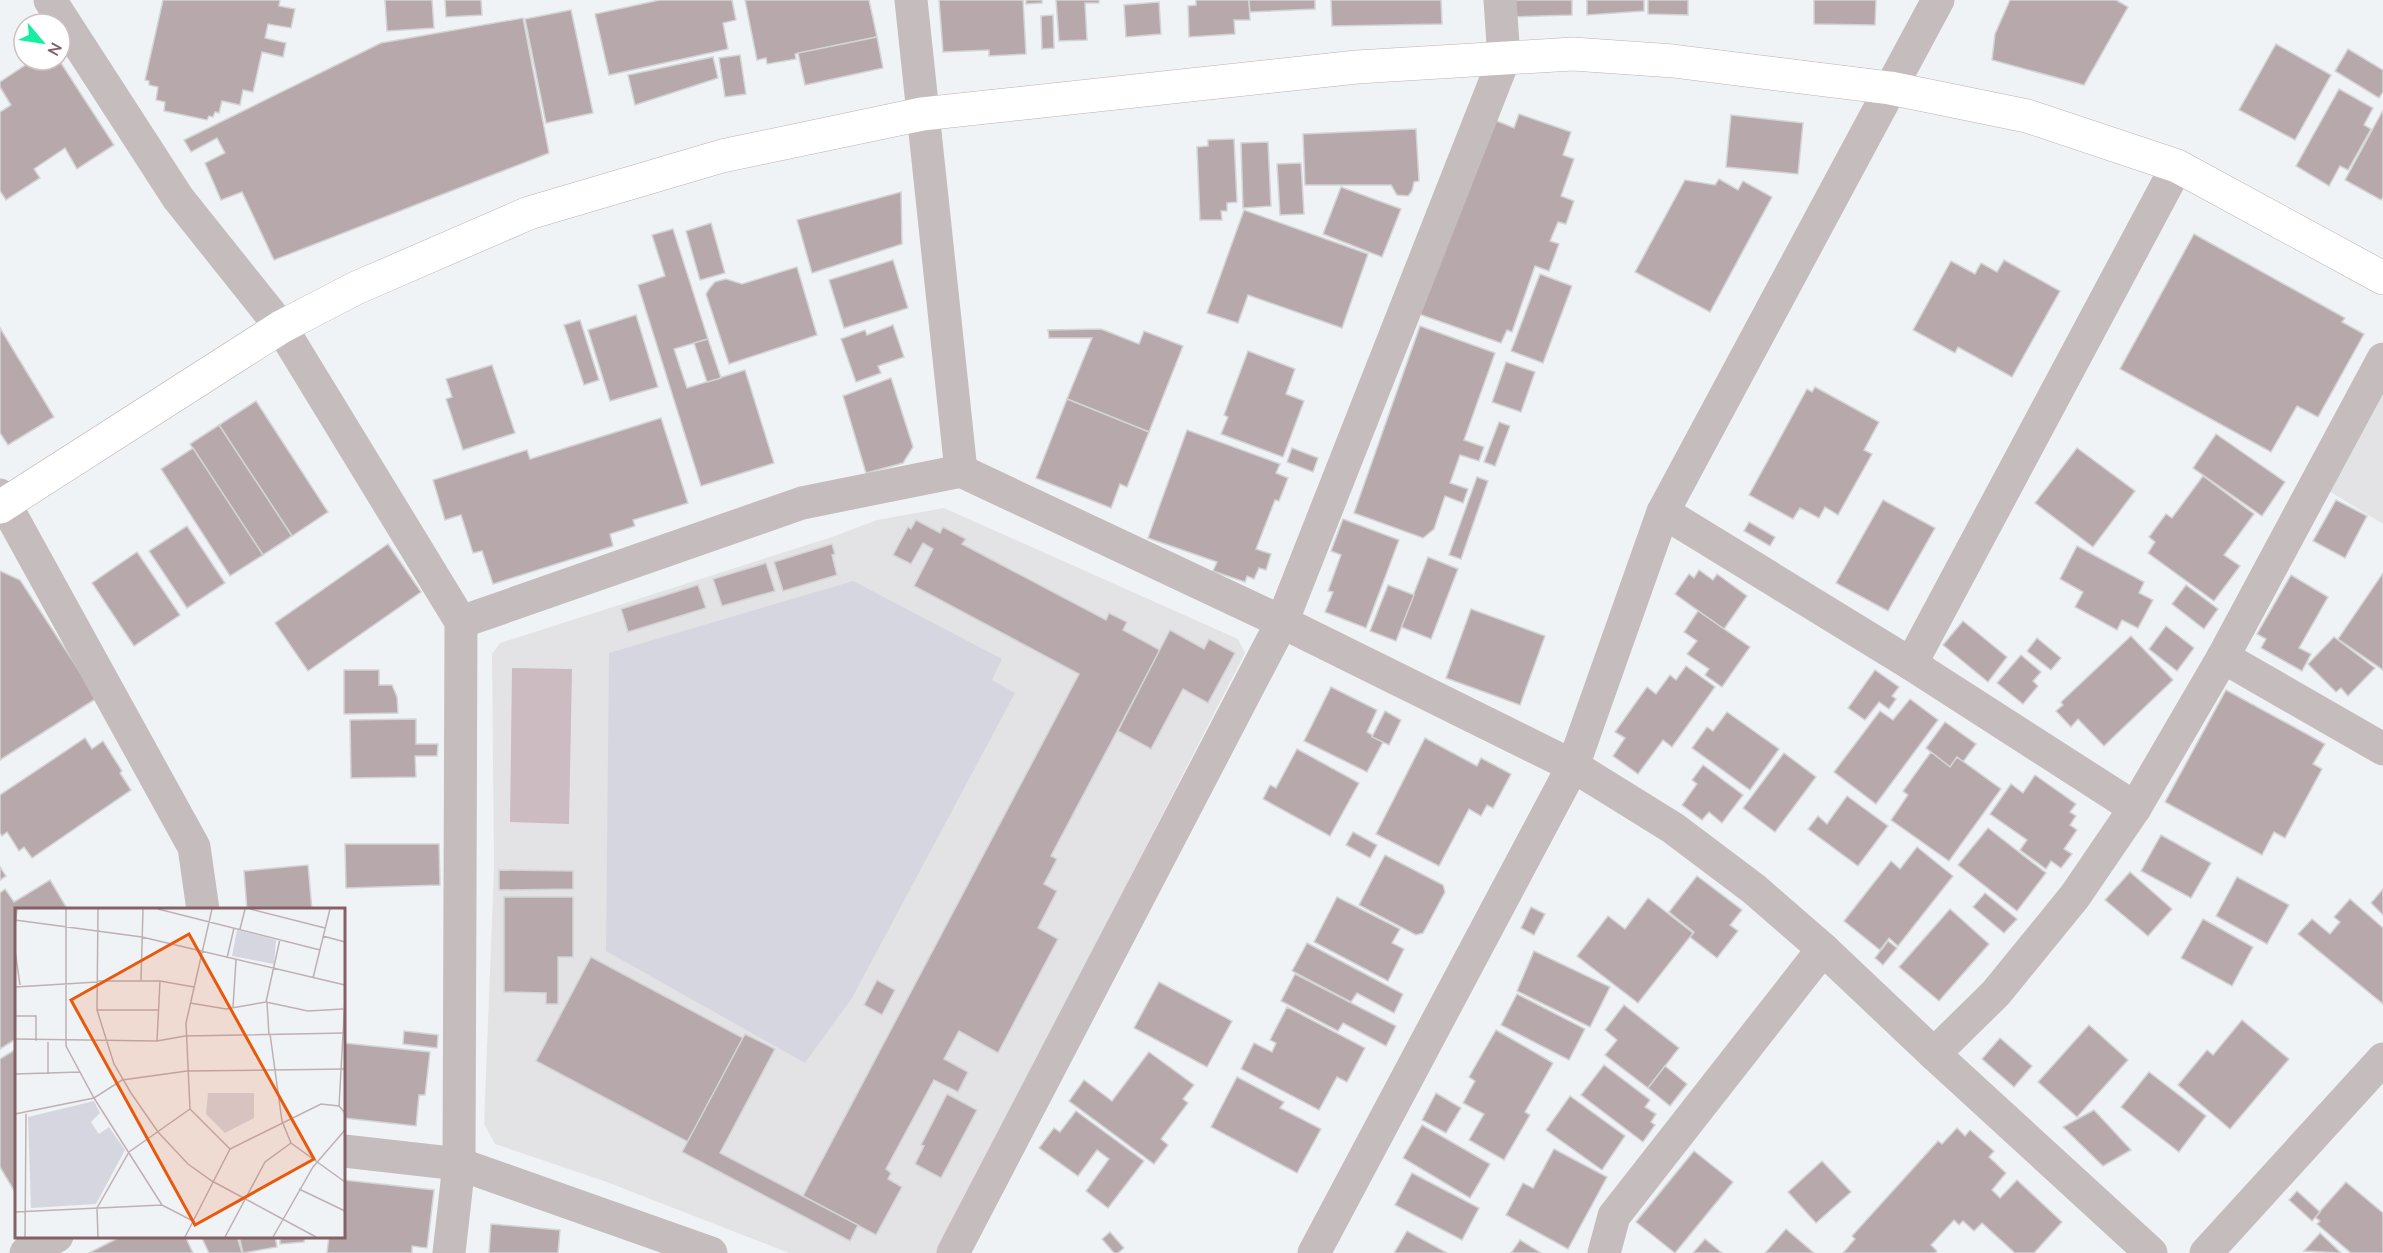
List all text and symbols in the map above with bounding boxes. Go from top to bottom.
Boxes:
north arrow [12,12,72,72]
text: N [42,38,67,59]
inset map [15,908,345,1238]

